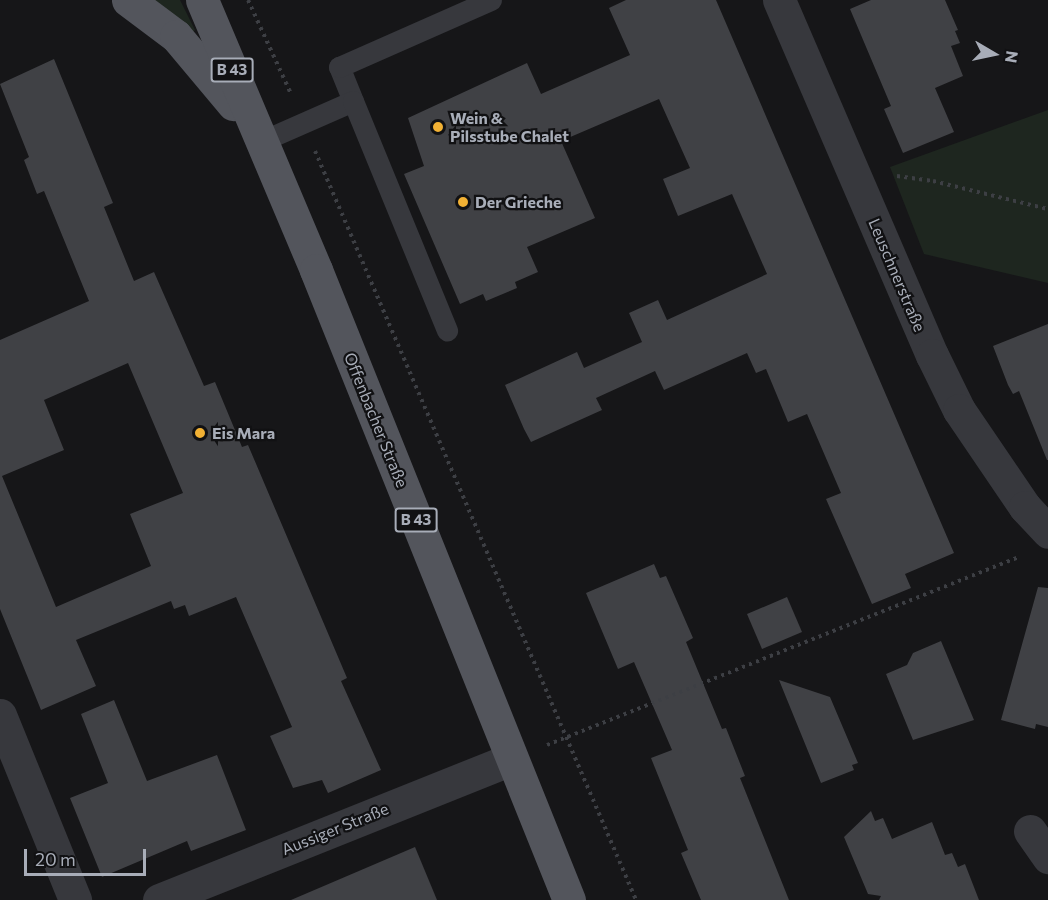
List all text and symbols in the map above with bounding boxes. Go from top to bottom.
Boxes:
north arrow [964,24,1024,84]
text: N [1002,49,1023,64]
road number: B 43 [210,58,254,82]
place label: Wein & Pilsstube Chalet [450,108,569,146]
marker: Wein & Pilsstube Chalet [431,120,445,134]
place label: Der Grieche [475,192,561,212]
marker: Der Grieche [456,195,470,209]
street label: Leuschnerstraße [864,215,930,335]
street label: Offenbacher Straße [340,350,412,490]
place label: Eis Mara [212,423,275,443]
marker: Eis Mara [193,426,207,440]
road number: B 43 [394,508,438,532]
street label: Aussiger Straße [279,799,391,859]
scale bar [27,837,148,875]
text: 20 m [35,848,76,870]

